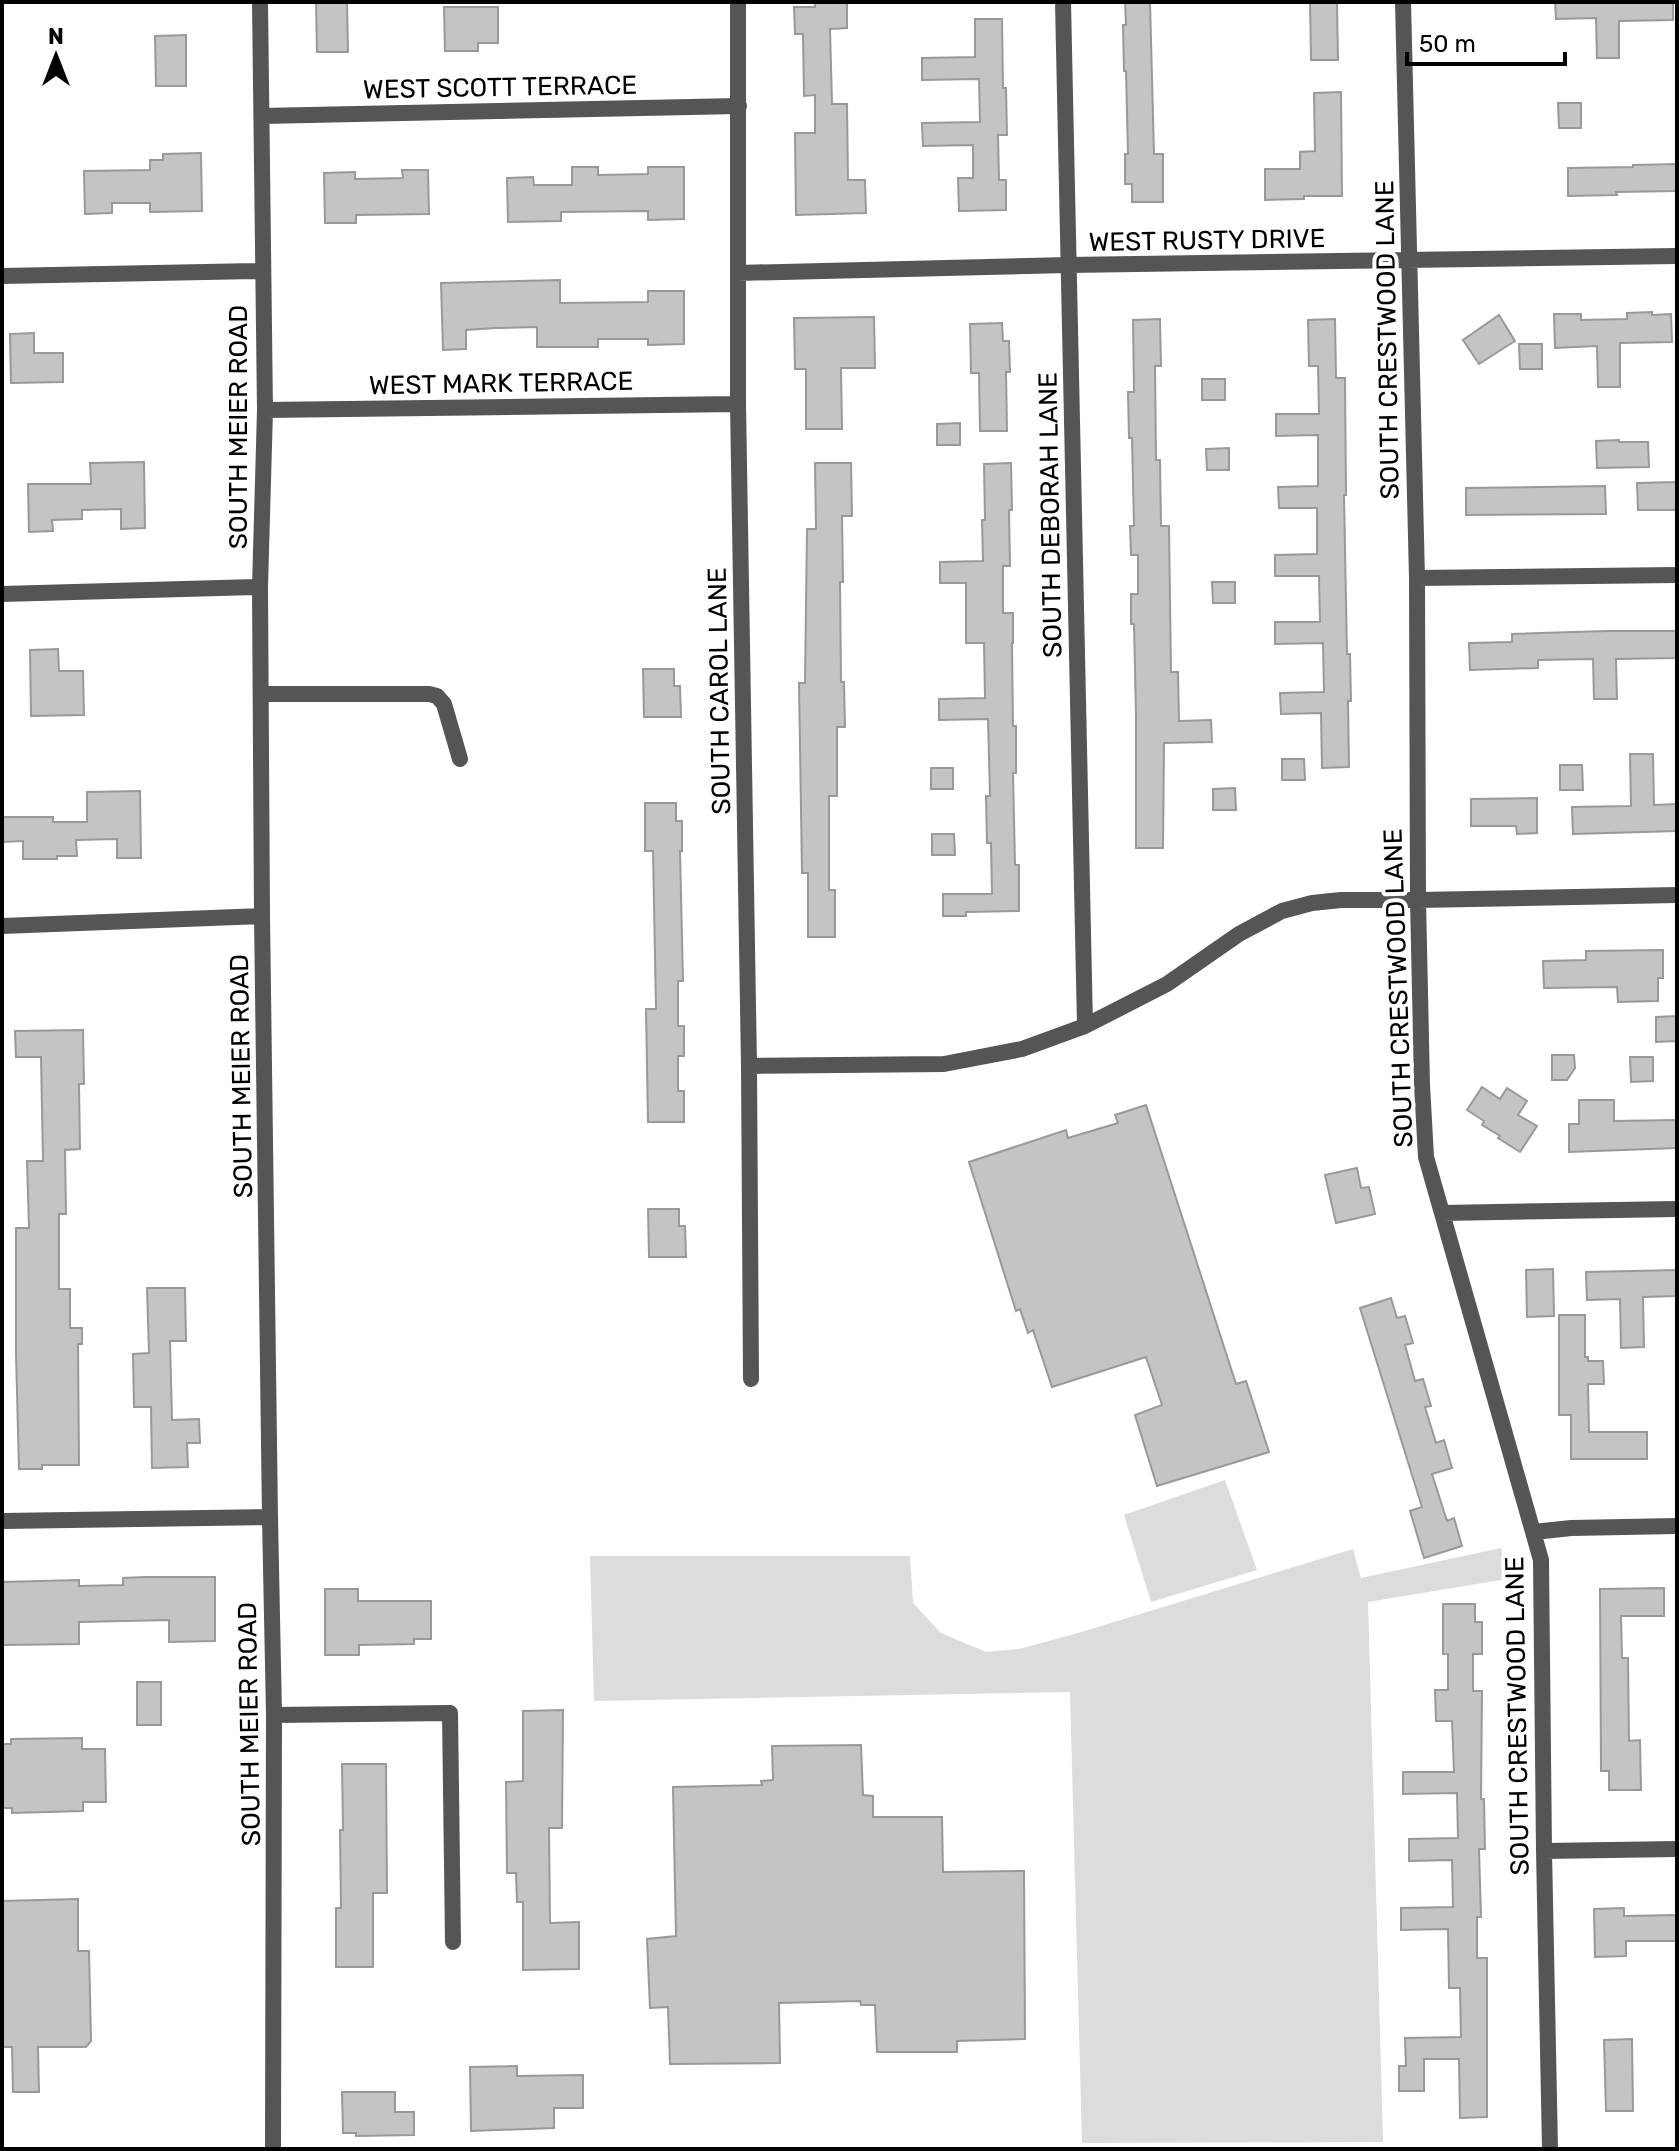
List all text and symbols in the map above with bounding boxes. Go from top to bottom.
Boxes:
north arrow [16,16,96,96]
scale bar [1407,16,1565,66]
text: N [48,23,64,50]
text: 50 m [1419,30,1476,58]
street label: WEST SCOTT TERRACE [363,70,637,105]
street label: SOUTH CRESTWOOD LANE [1369,180,1406,500]
street label: WEST RUSTY DRIVE [1088,223,1326,258]
street label: SOUTH MEIER ROAD [223,305,254,549]
street label: WEST MARK TERRACE [368,366,634,401]
street label: SOUTH DEBORAH LANE [1033,372,1068,658]
street label: SOUTH CAROL LANE [702,567,737,815]
street label: SOUTH CRESTWOOD LANE [1377,828,1420,1148]
street label: SOUTH MEIER ROAD [224,954,259,1198]
street label: SOUTH CRESTWOOD LANE [1499,1556,1536,1876]
street label: SOUTH MEIER ROAD [232,1602,267,1846]

